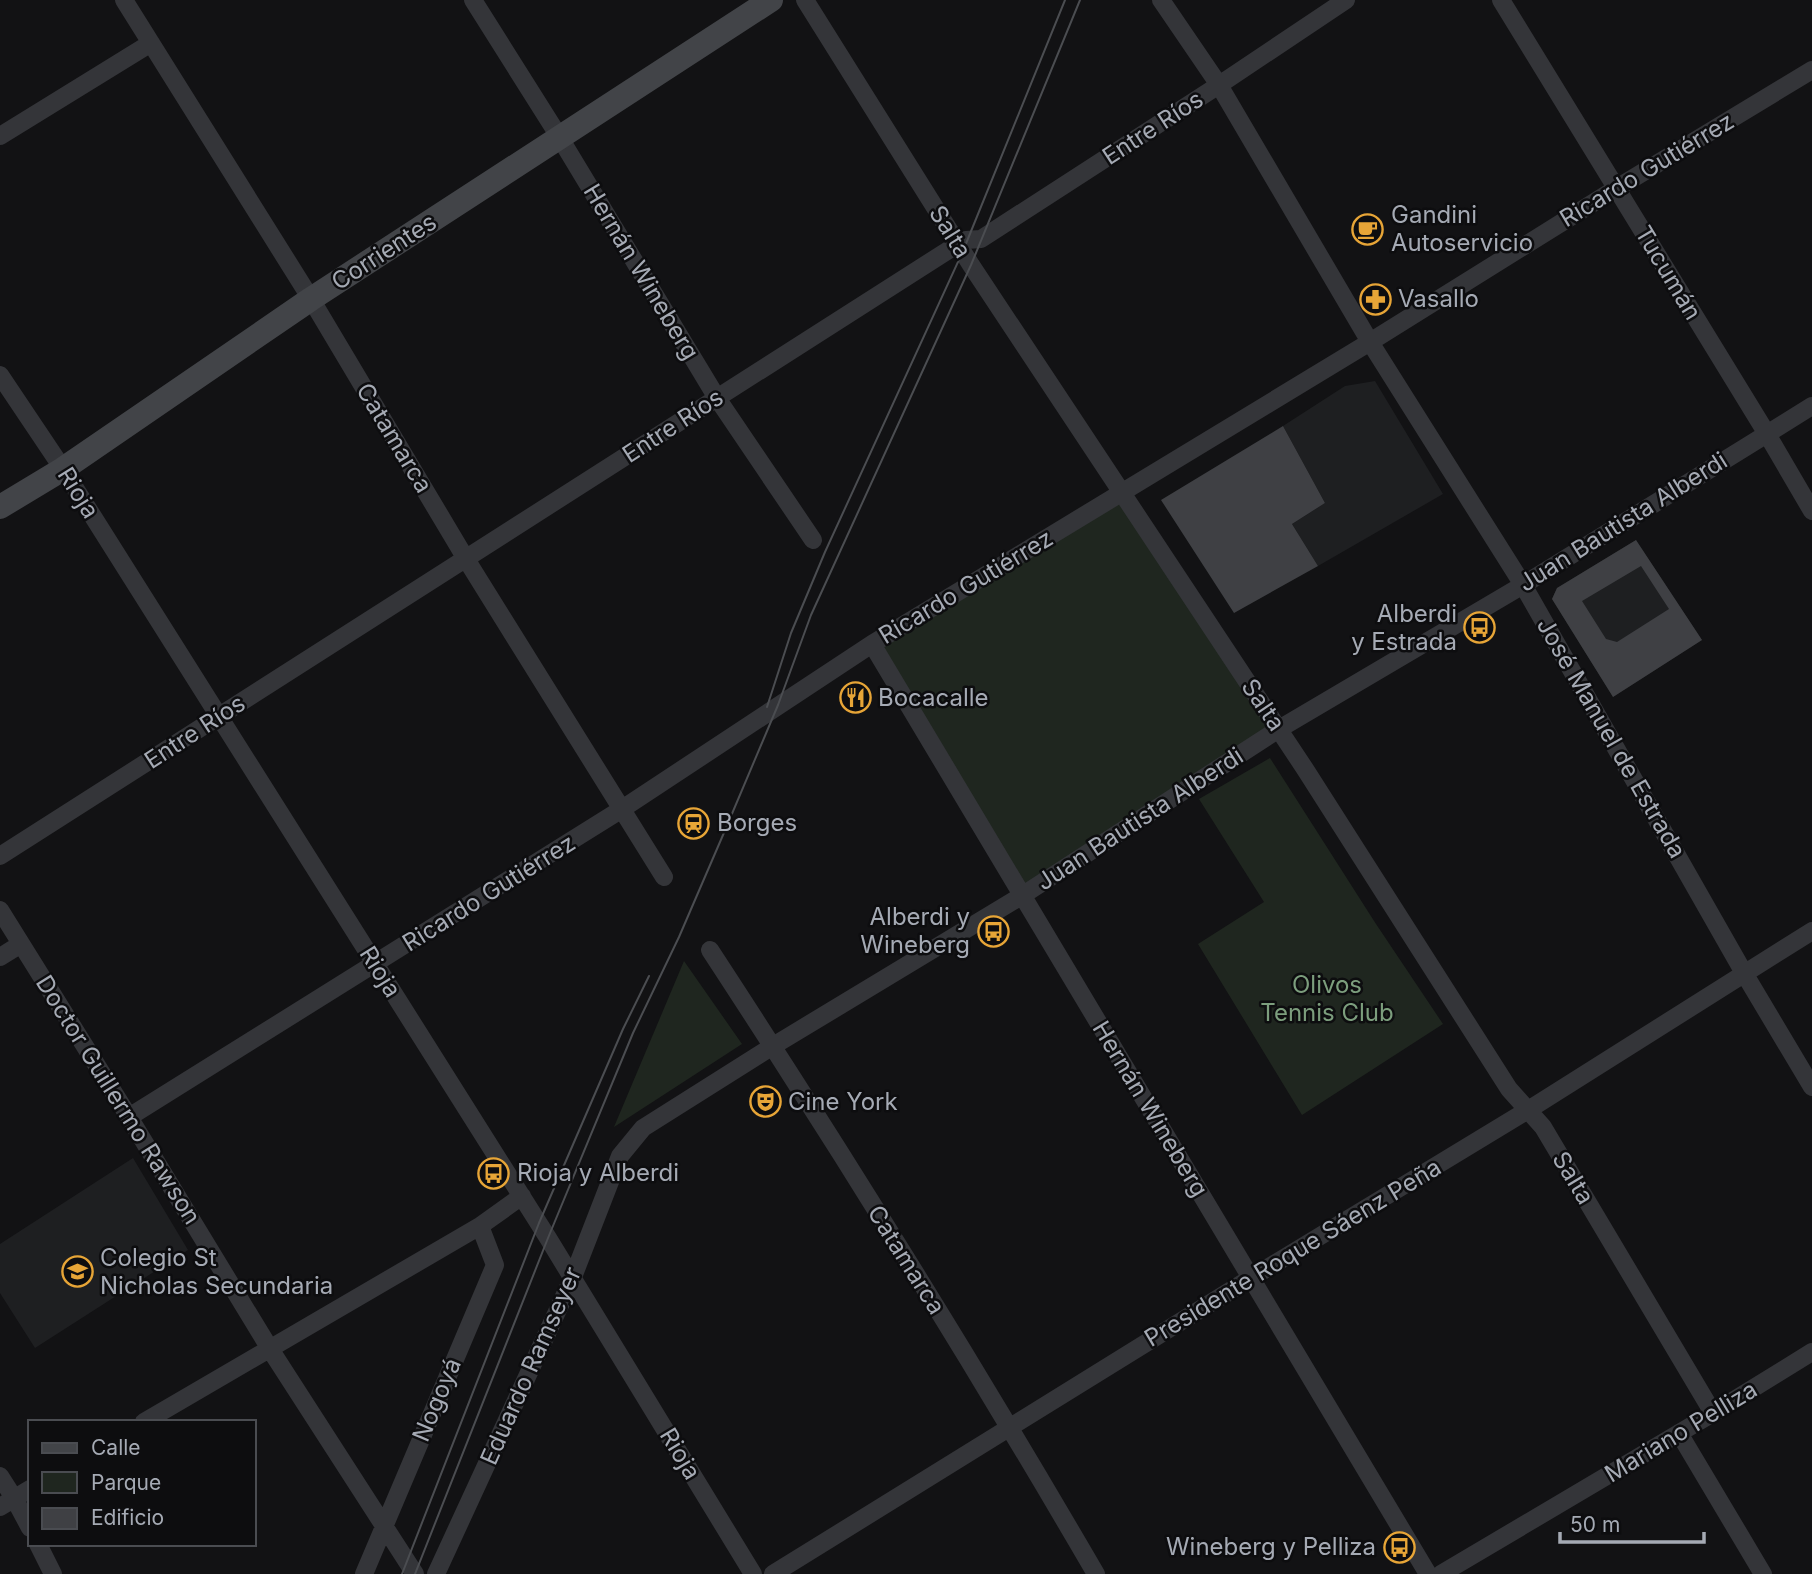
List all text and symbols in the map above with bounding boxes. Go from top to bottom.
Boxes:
street label: Entre Ríos [1097,84,1208,171]
street label: Ricardo Gutiérrez [1554,106,1739,233]
street label: Hernán Wineberg [578,179,705,365]
street label: Salta [923,200,978,263]
place label: Gandini Autoservicio [1391,200,1533,257]
street label: Corrientes [326,207,442,296]
cafe icon: Gandini Autoservicio [1351,212,1385,246]
street label: Tucumán [1629,220,1708,325]
pharmacy icon: Vasallo [1358,282,1392,316]
place label: Vasallo [1398,284,1479,313]
street label: Catamarca [350,378,439,498]
street label: Entre Ríos [617,382,728,469]
street label: Juan Bautista Alberdi [1513,446,1732,598]
street label: Rioja [52,462,105,524]
street label: Ricardo Gutiérrez [873,523,1058,650]
place label: Alberdi y Estrada [1351,599,1457,656]
bus stop icon: Alberdi y Estrada [1463,611,1497,645]
street label: José Manuel de Estrada [1531,612,1692,863]
street label: Salta [1236,673,1291,736]
restaurant icon: Bocacalle [838,681,872,715]
place label: Bocacalle [878,683,989,712]
street label: Entre Ríos [139,688,250,775]
street label: Juan Bautista Alberdi [1031,741,1248,896]
station icon: Borges [677,806,711,840]
place label: Borges [717,808,797,837]
street label: Ricardo Gutiérrez [397,828,580,957]
place label: Alberdi y Wineberg [860,902,970,959]
bus stop icon: Alberdi y Wineberg [976,914,1010,948]
street label: Rioja [354,941,407,1003]
street label: Doctor Guillermo Rawson [30,970,207,1230]
park label: Olivos Tennis Club [1260,970,1394,1027]
street label: Hernán Wineberg [1087,1016,1214,1202]
theatre icon: Cine York [748,1085,782,1119]
place label: Cine York [788,1087,898,1116]
street label: Salta [1546,1146,1600,1209]
street label: Presidente Roque Sáenz Peña [1139,1152,1446,1353]
bus stop icon: Rioja y Alberdi [477,1156,511,1190]
place label: Rioja y Alberdi [517,1158,679,1187]
street label: Catamarca [862,1200,951,1320]
place label: Colegio St Nicholas Secundaria [100,1243,333,1300]
school or university icon: Colegio St Nicholas Secundaria [60,1255,94,1289]
street label: Eduardo Ramseyer [474,1262,587,1469]
street label: Nogoyá [406,1354,467,1446]
street label: Mariano Pelliza [1599,1375,1762,1488]
legend [28,1420,256,1546]
street label: Rioja [654,1423,707,1485]
text: Calle [91,1435,141,1460]
text: Parque [91,1470,161,1495]
scale bar [1560,1500,1703,1544]
text: Edificio [91,1505,164,1530]
text: 50 m [1570,1512,1620,1537]
bus stop icon: Wineberg y Pelliza [1382,1530,1416,1564]
place label: Wineberg y Pelliza [1166,1532,1376,1561]

